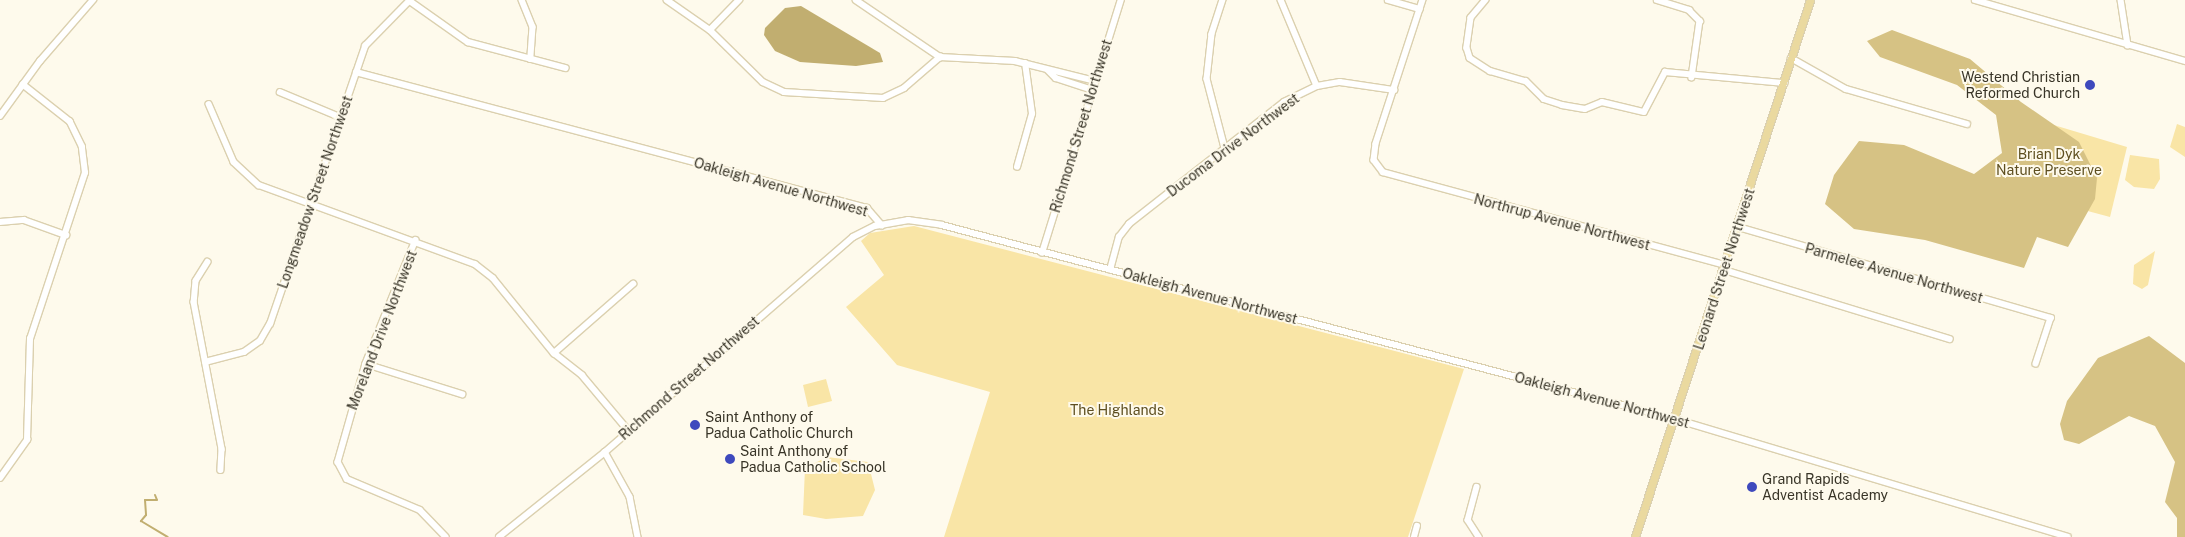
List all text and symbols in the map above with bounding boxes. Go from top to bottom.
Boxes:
street label: Richmond Street Northwest [1047,37,1115,215]
place label: Westend Christian Reformed Church [1961,69,2080,102]
marker: Westend Christian Reformed Church [2084,79,2096,91]
street label: Ducoma Drive Northwest [1163,90,1303,200]
street label: Longmeadow Street Northwest [274,93,356,291]
park label: Brian Dyk Nature Preserve [1996,146,2102,178]
street label: Oakleigh Avenue Northwest [692,154,870,220]
street label: Leonard Street Northwest [1690,186,1758,352]
street label: Northrup Avenue Northwest [1472,190,1652,254]
street label: Parmelee Avenue Northwest [1803,239,1985,307]
street label: Moreland Drive Northwest [344,248,420,412]
street label: Oakleigh Avenue Northwest [1121,265,1299,327]
street label: Richmond Street Northwest [615,312,763,444]
street label: Oakleigh Avenue Northwest [1513,369,1691,431]
park label: The Highlands [1070,402,1164,418]
place label: Saint Anthony of Padua Catholic Church [705,409,853,442]
marker: Saint Anthony of Padua Catholic Church [689,419,701,431]
place label: Saint Anthony of Padua Catholic School [740,443,886,476]
marker: Saint Anthony of Padua Catholic School [724,453,736,465]
place label: Grand Rapids Adventist Academy [1762,471,1888,504]
marker: Grand Rapids Adventist Academy [1746,481,1758,493]

